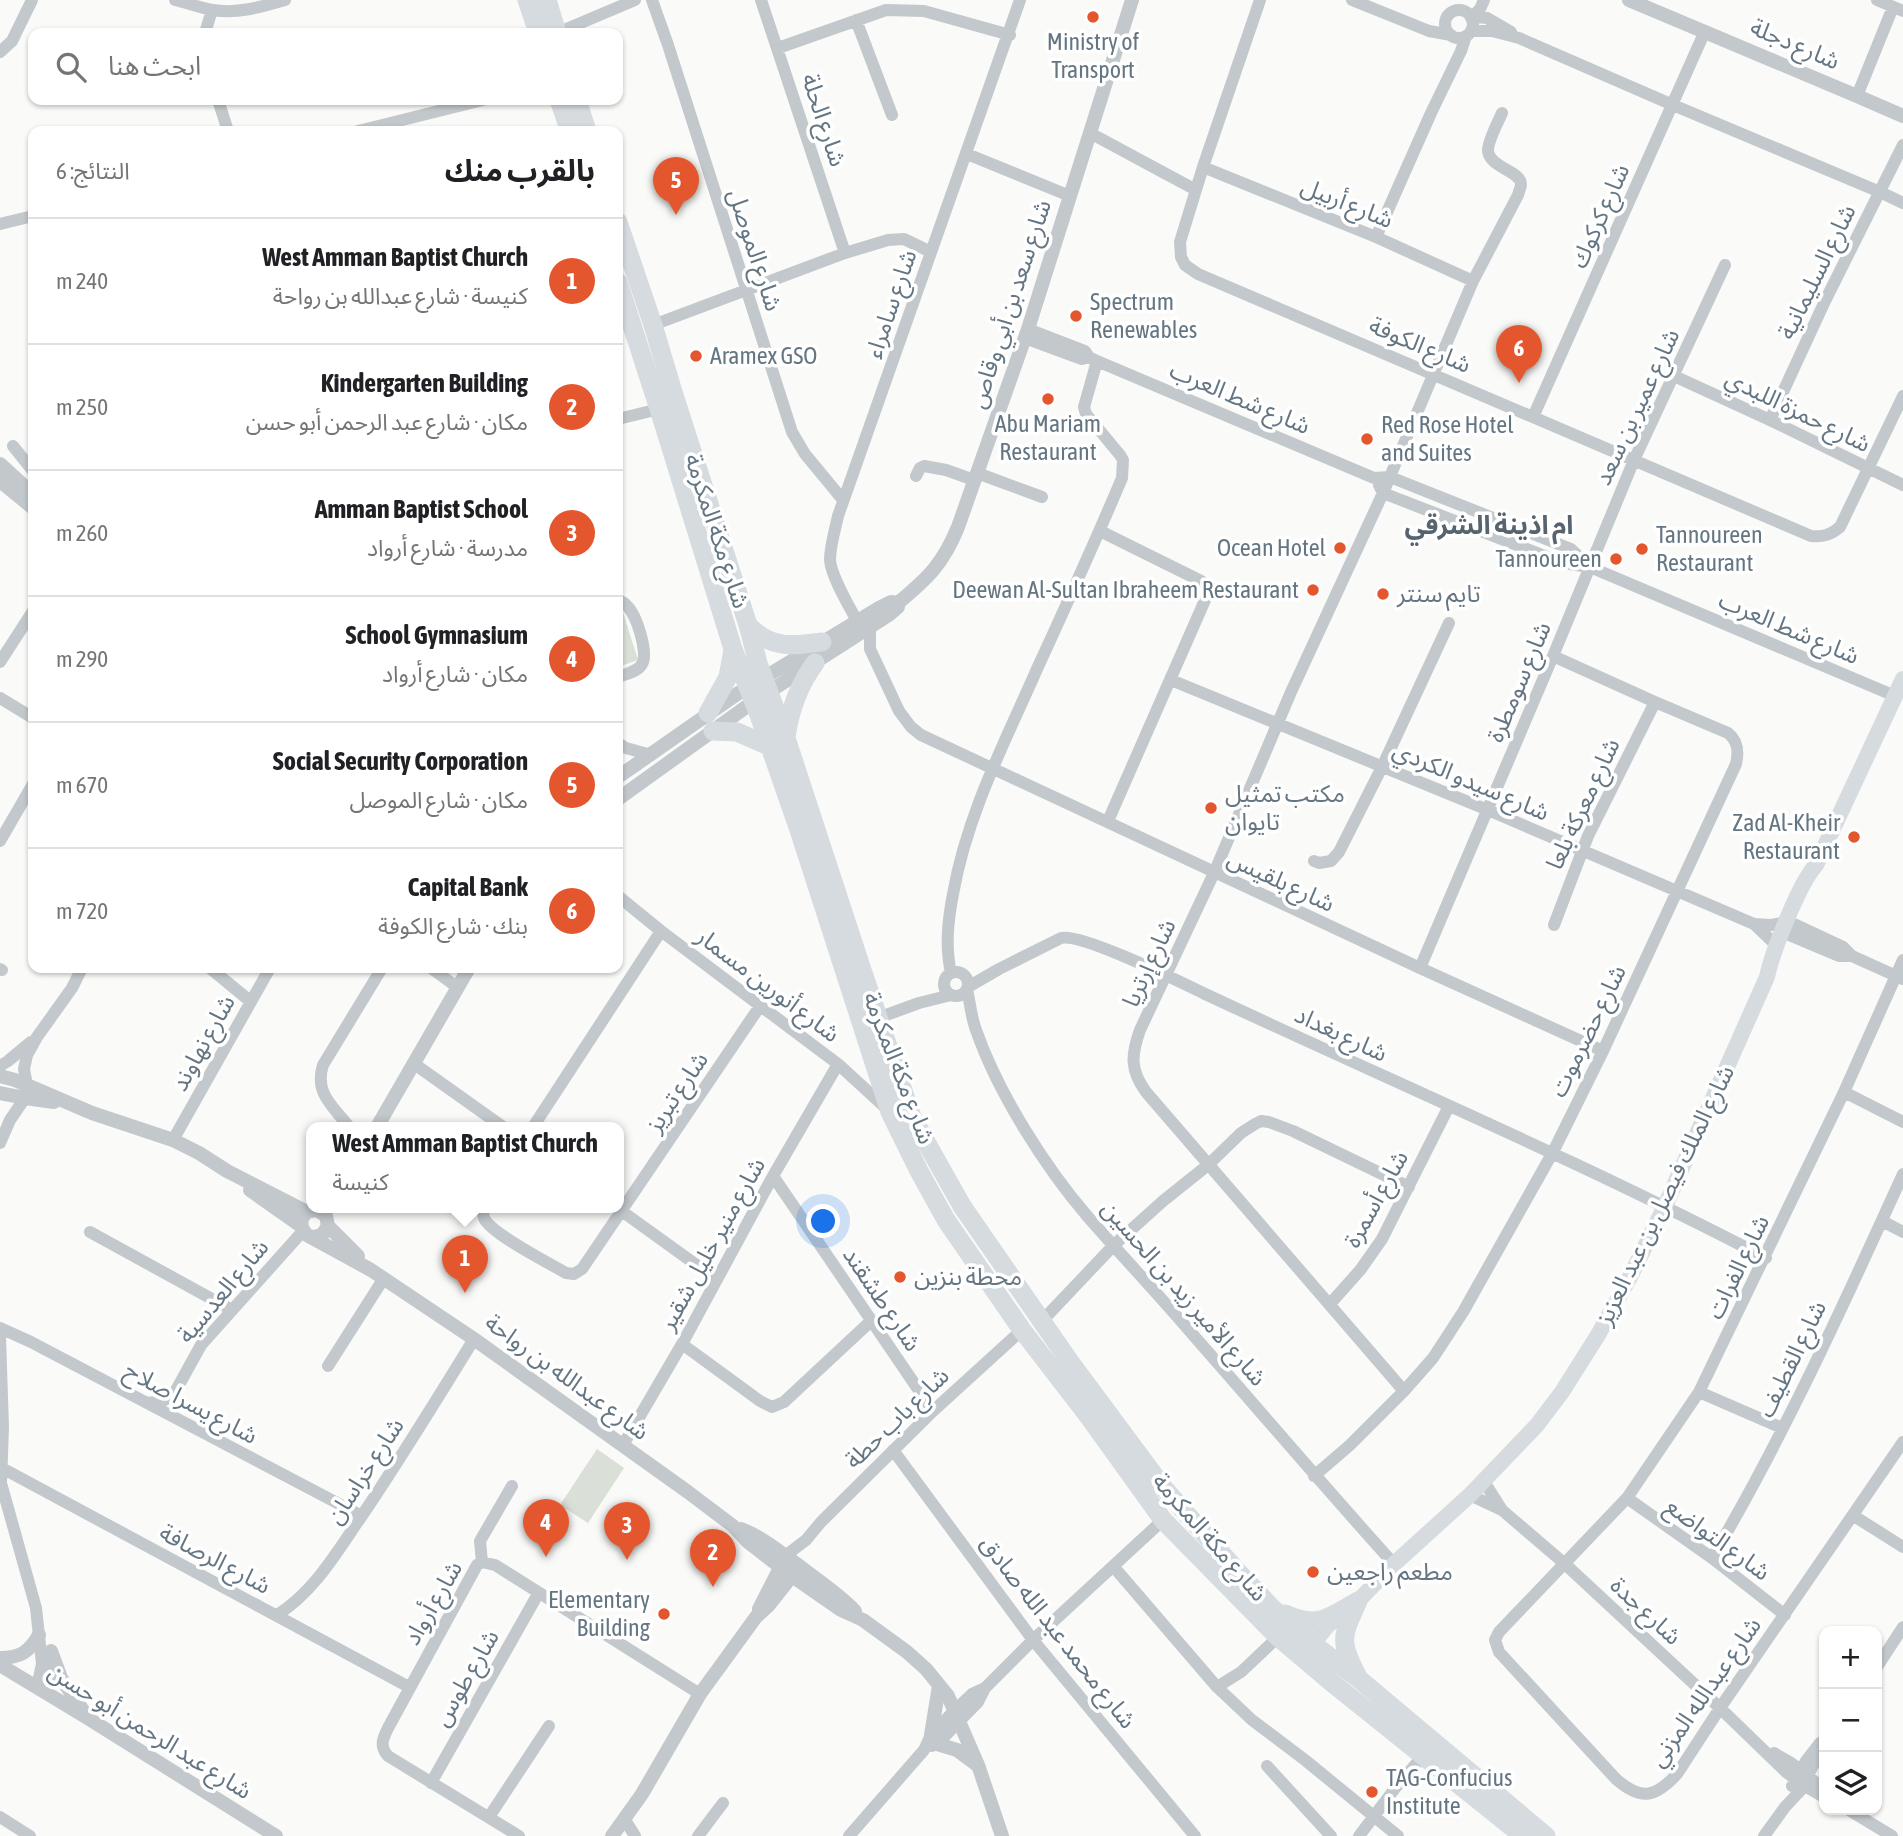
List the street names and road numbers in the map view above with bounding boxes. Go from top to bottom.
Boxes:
street label: شارع دجلة [1745,13,1844,78]
street label: شارع الحلة [793,70,852,171]
street label: شارع كركوك [1565,160,1638,274]
street label: شارع أربيل [1296,170,1398,237]
street label: شارع الموصل [719,186,788,315]
street label: شارع سعد بن أبي وقاص [961,196,1061,413]
street label: شارع السليمانية [1772,200,1864,345]
street label: شارع سامراء [859,246,925,363]
street label: شارع الكوفة [1364,311,1475,382]
street label: شارع عمير بن سعد [1589,324,1688,491]
street label: شارع شط العرب [1164,356,1314,443]
street label: شارع حمزة اللبدي [1719,364,1875,462]
street label: شارع مكة المكرمة [676,450,755,613]
street label: شارع شط العرب [1713,586,1863,673]
street label: شارع سومطرة [1481,618,1560,748]
street label: شارع معركة بلعا [1540,734,1628,875]
street label: شارع سيدو الكردي [1387,735,1553,831]
street label: شارع بلقيس [1222,844,1339,921]
street label: شارع إرتريا [1116,915,1184,1013]
street label: شارع أنورين مسمار [688,920,846,1050]
street label: شارع حضرموت [1544,960,1635,1103]
street label: شارع مكة المكرمة [854,988,941,1149]
street label: شارع نهاوند [165,990,243,1097]
street label: شارع بغداد [1289,1000,1392,1070]
street label: شارع تبريز [639,1046,717,1140]
street label: شارع الملك فيصل بن عبد العزيز [1589,1061,1743,1332]
street label: شارع أسمرة [1336,1145,1417,1254]
street label: شارع منير خليل شقير [653,1153,774,1337]
street label: شارع الأمير زيد بن الحسين [1093,1194,1272,1394]
street label: شارع الفرات [1701,1210,1778,1325]
street label: شارع العدسية [172,1233,277,1350]
street label: شارع طشقند [834,1242,927,1358]
street label: شارع القطيف [1752,1296,1835,1423]
street label: شارع عبدالله بن رواحة [478,1308,654,1448]
street label: شارع يسرا صلاح [118,1356,262,1453]
street label: شارع باب حطة [839,1362,957,1477]
street label: شارع خراسان [320,1413,412,1531]
street label: شارع مكة المكرمة [1144,1467,1273,1609]
street label: شارع التواضع [1658,1492,1776,1589]
street label: شارع الرصافة [153,1518,275,1603]
street label: شارع محمد عبد الله صادق [972,1530,1142,1736]
street label: شارع أرواد [396,1555,471,1652]
street label: شارع جدة [1603,1571,1687,1653]
street label: شارع عبدالله المزني [1643,1612,1771,1775]
street label: شارع طوس [427,1625,507,1733]
street label: شارع عبد الرحمن أبو حسن [42,1655,258,1808]

